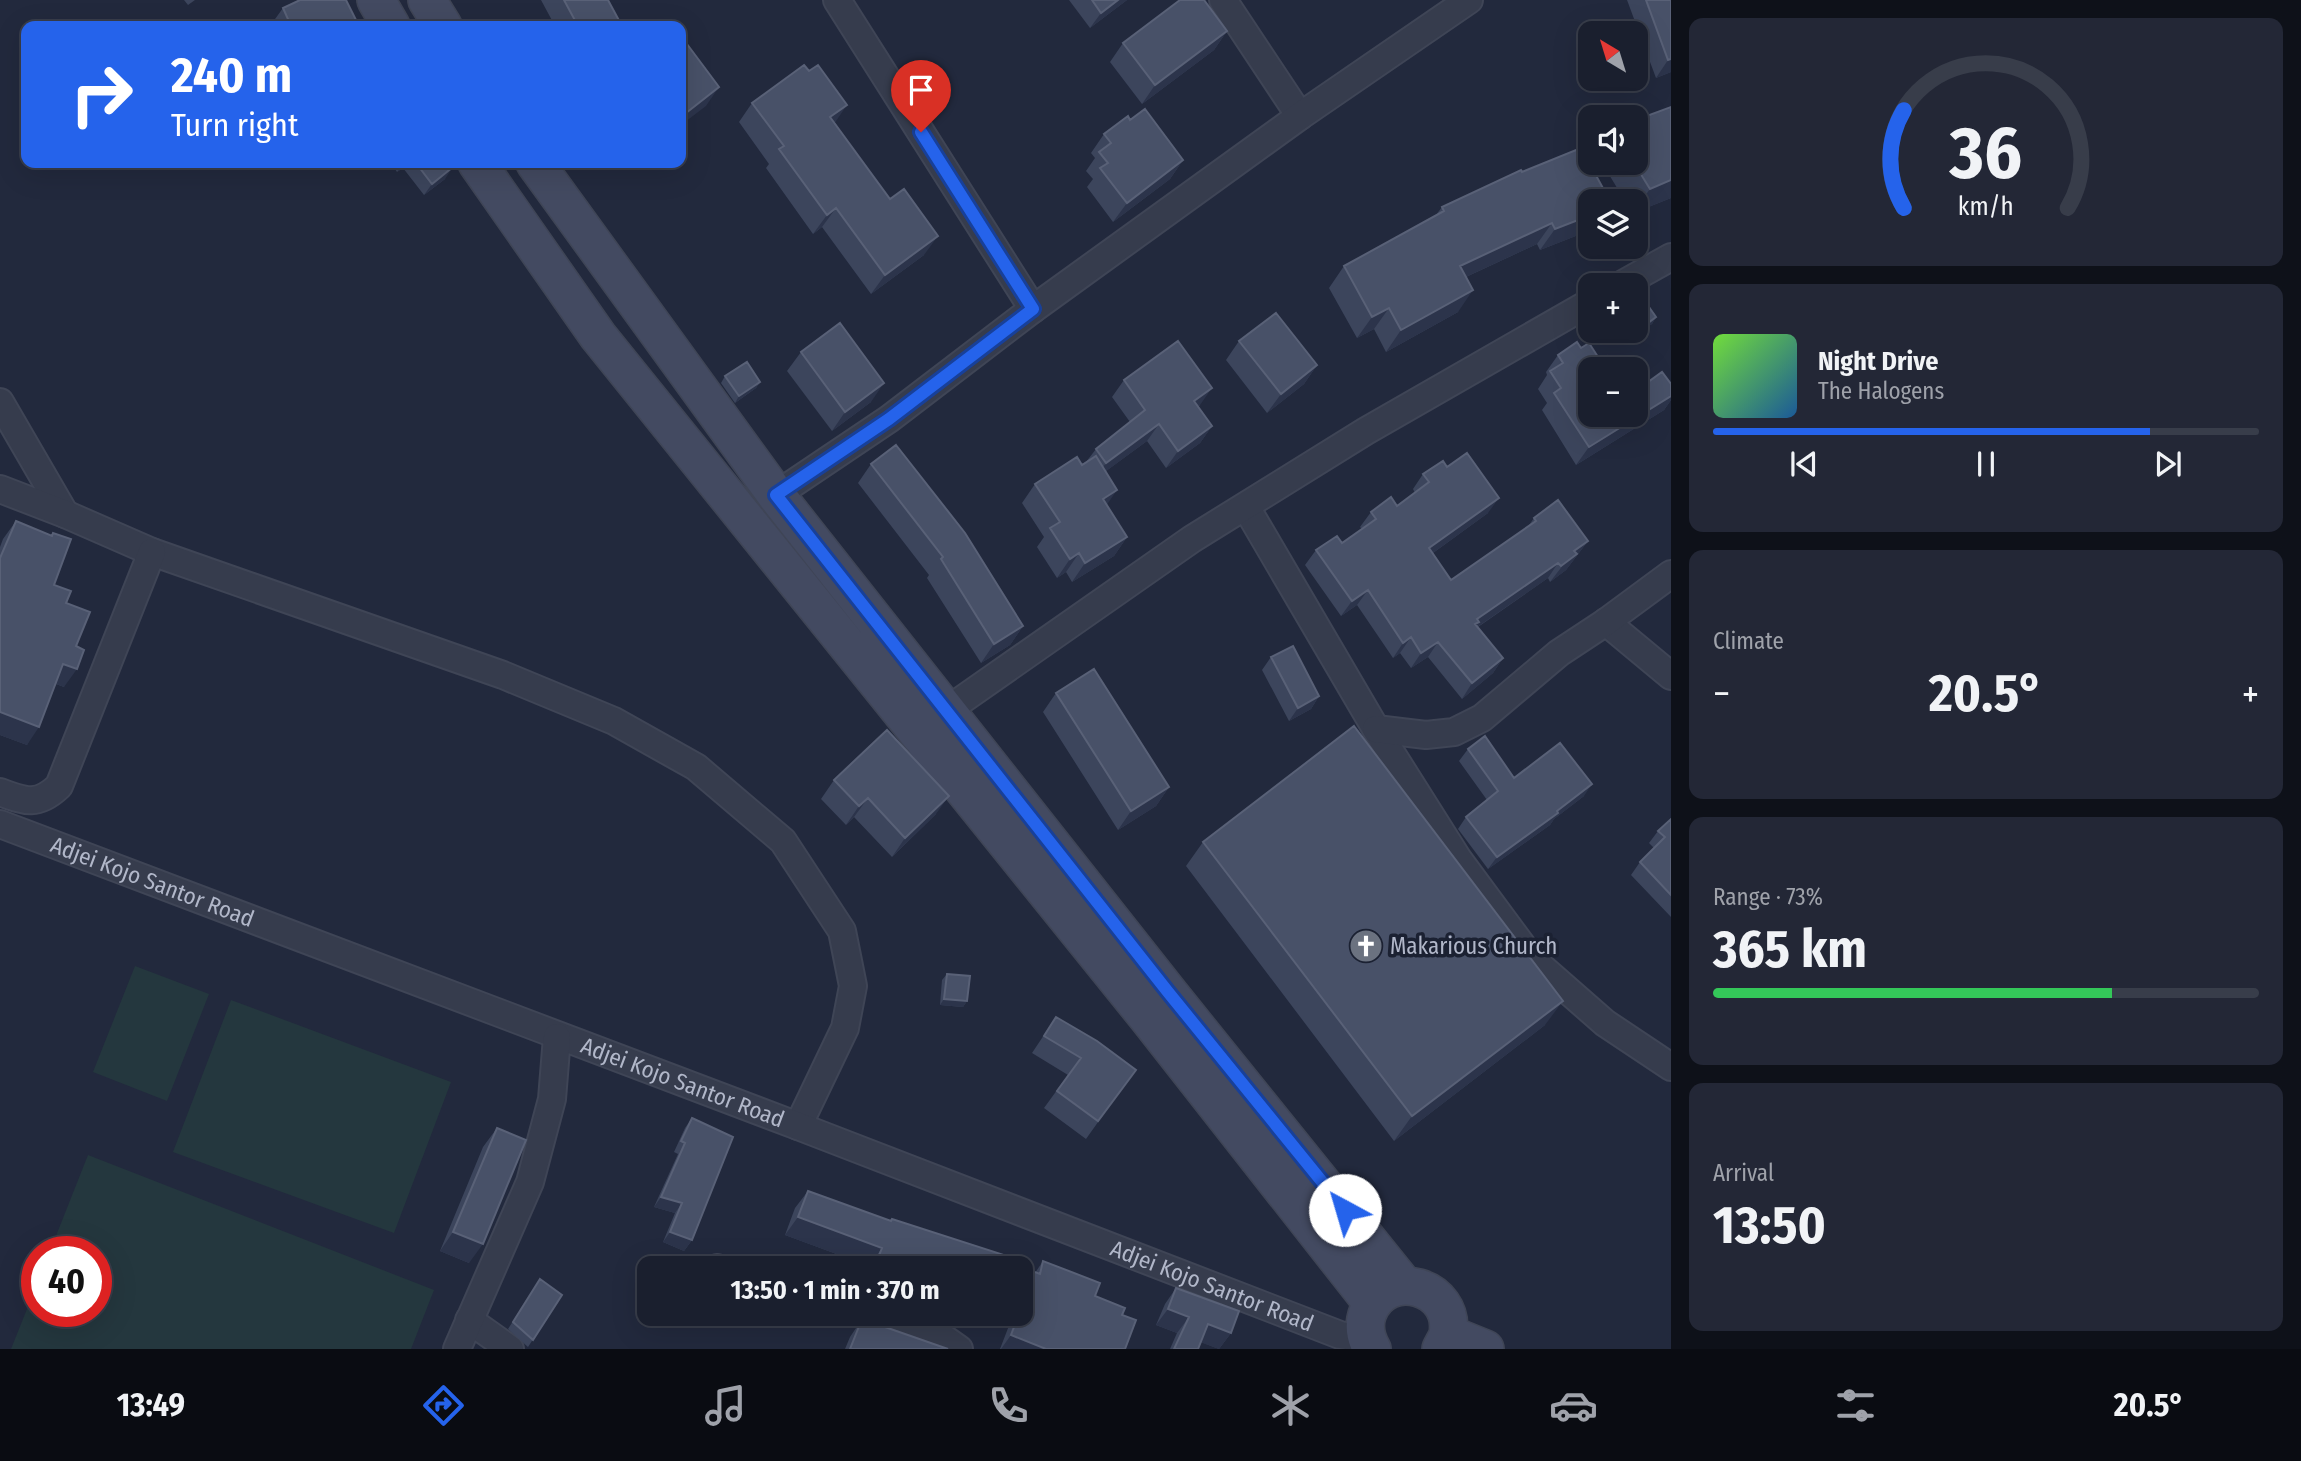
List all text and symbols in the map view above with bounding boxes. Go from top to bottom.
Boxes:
north arrow [1578,21,1648,91]
map controls [1578,21,1648,427]
text: 240 m [171,46,292,105]
icon: right [56,49,147,140]
pin [891,60,951,132]
icon: arrive [902,71,940,109]
button: sound [1578,105,1648,175]
text: Turn right [171,106,298,144]
text: 36 [1949,110,2022,197]
button: layers [1578,189,1648,259]
text: km/h [1958,192,2014,222]
button: + [1578,273,1648,343]
text: Night Drive [1818,346,1938,377]
button: − [1578,357,1648,427]
text: The Halogens [1818,377,1944,405]
icon: previous [1785,445,1823,483]
icon: pause [1967,445,2005,483]
icon: next [2149,445,2187,483]
text: Climate [1713,627,1784,655]
text: 20.5° [1929,662,2043,725]
text: − [1713,671,1730,717]
text: + [2242,671,2259,717]
street label: Adjei Kojo Santor Road [47,830,258,933]
text: Range · 73% [1713,883,1823,911]
text: 365 km [1713,918,1867,981]
church icon: Makarious Church [1347,927,1385,965]
place label: Makarious Church [1390,932,1557,960]
street label: Adjei Kojo Santor Road [577,1031,788,1134]
text: Arrival [1713,1159,1774,1187]
position arrow [1308,1173,1382,1247]
text: 13:50 [1713,1194,1826,1257]
street label: Adjei Kojo Santor Road [1107,1234,1318,1337]
speed limit sign: 40 [21,1236,112,1327]
text: 13:50 · 1 min · 370 m [730,1275,940,1306]
icon: directions [419,1381,468,1430]
icon: music [701,1381,750,1430]
icon: phone [984,1381,1033,1430]
icon: climate [1266,1381,1315,1430]
icon: car [1549,1381,1598,1430]
icon: filters [1831,1381,1880,1430]
text: 13:49 [117,1386,185,1424]
text: 20.5° [2114,1386,2184,1424]

